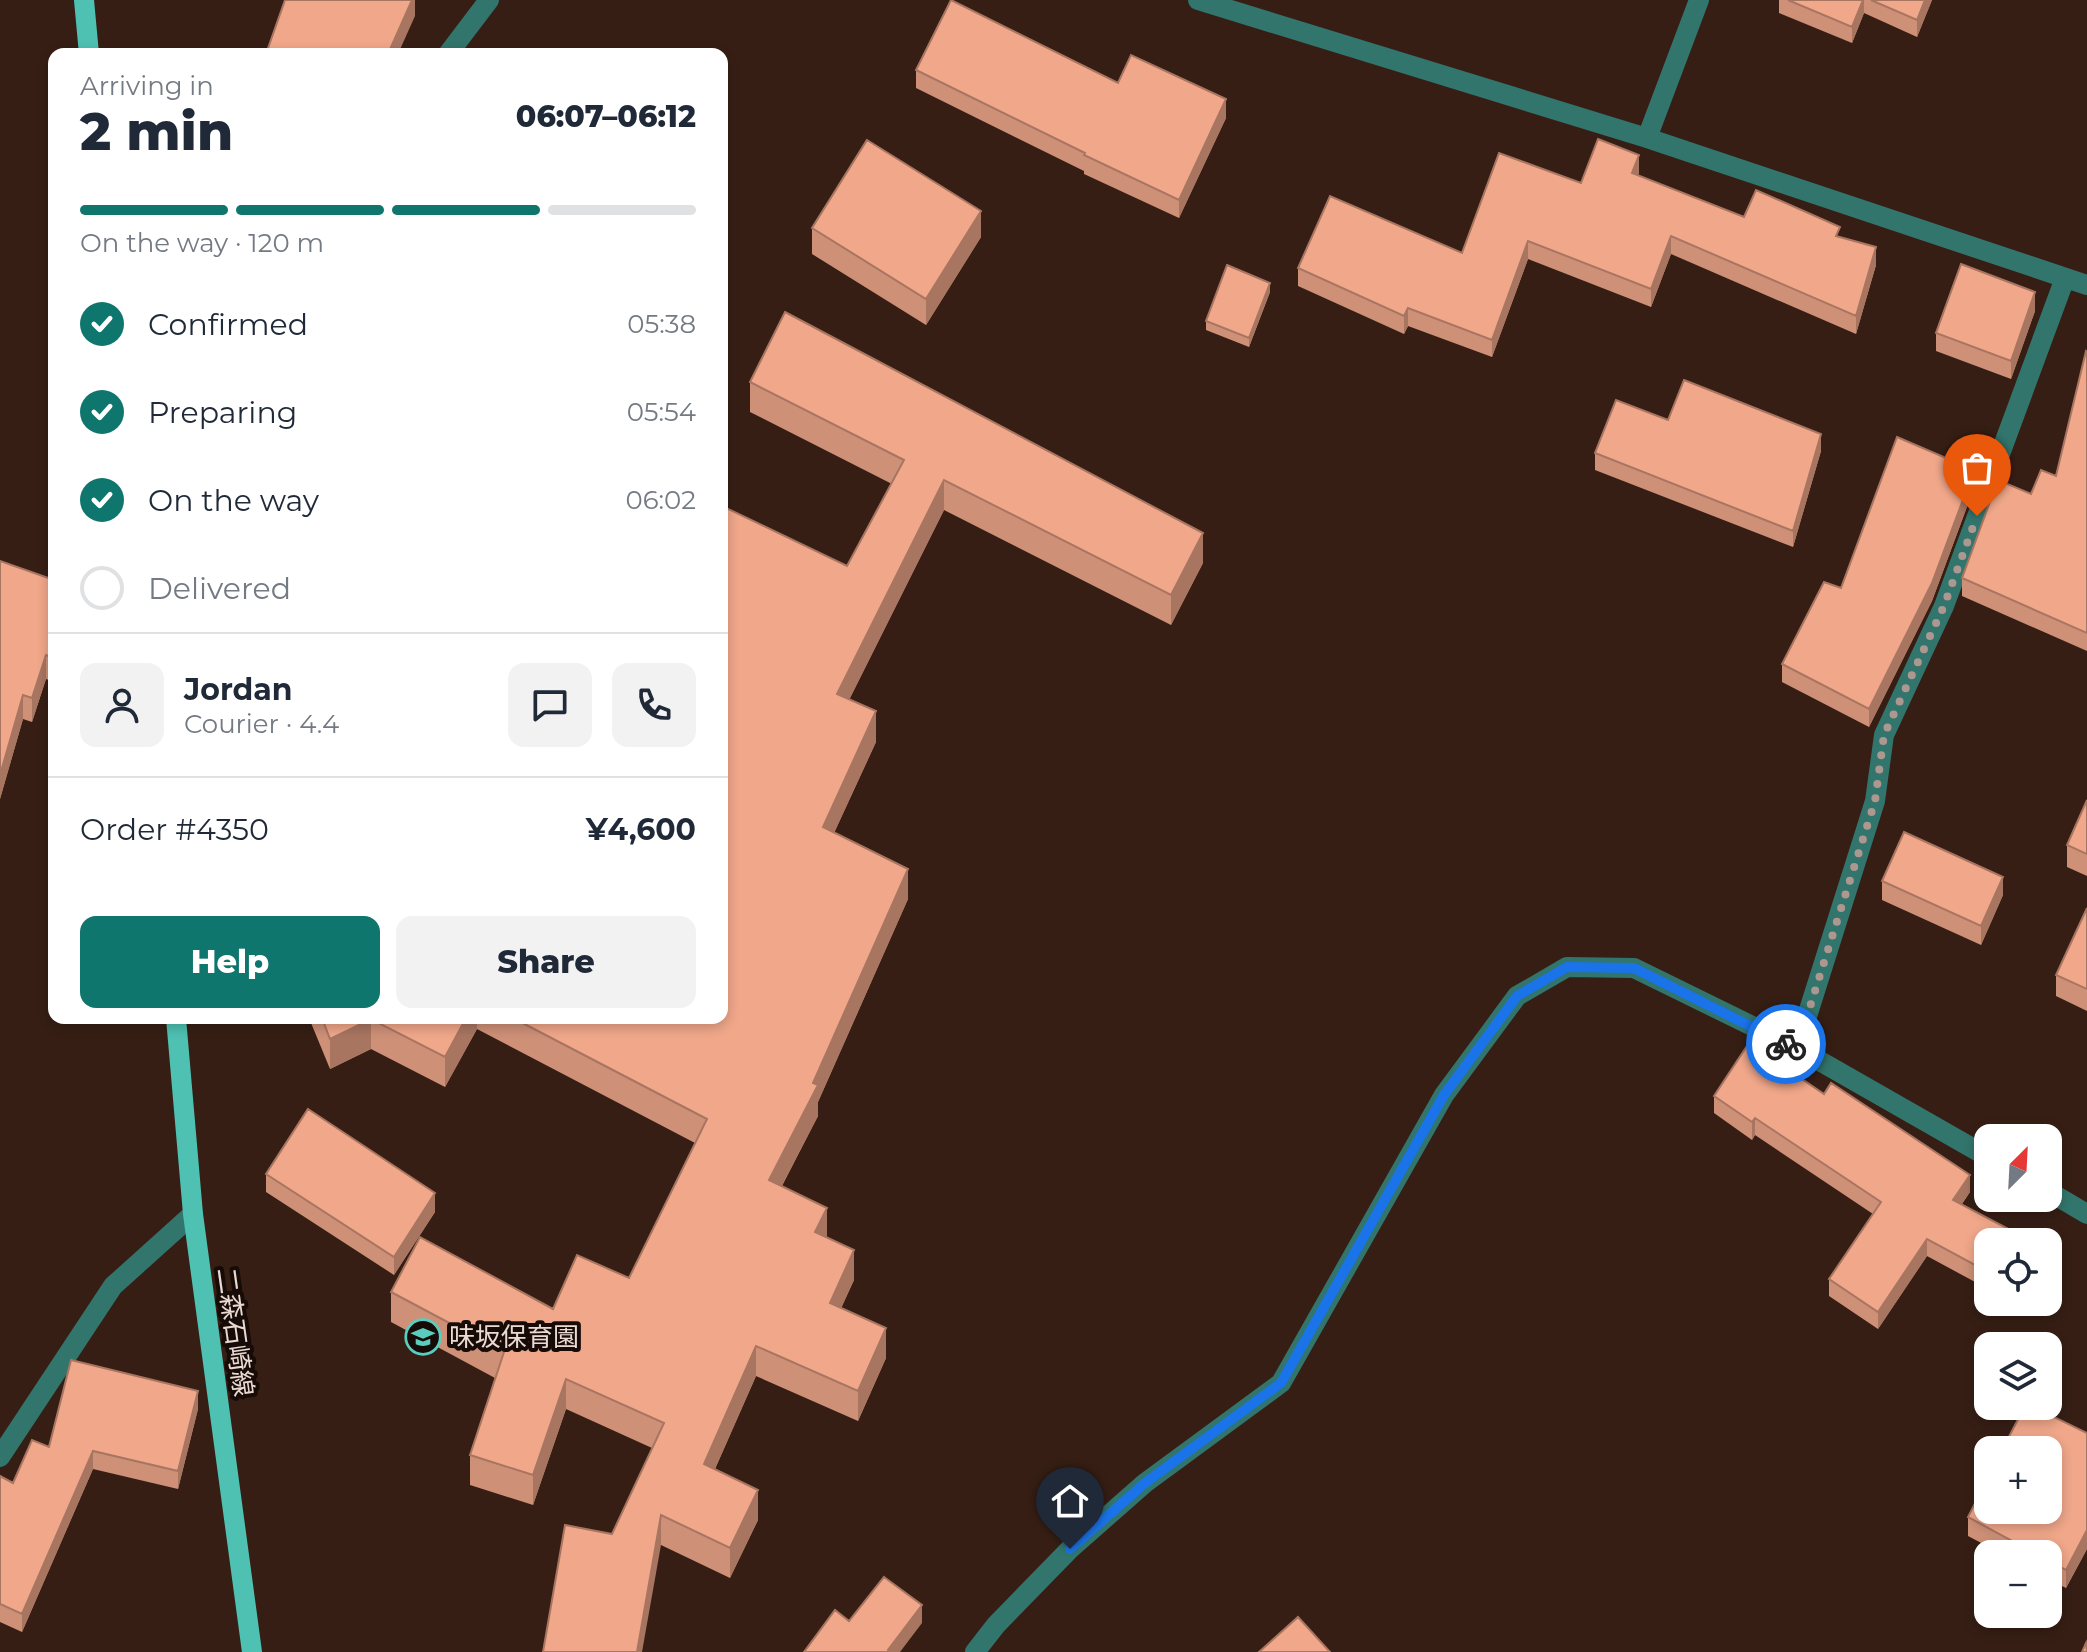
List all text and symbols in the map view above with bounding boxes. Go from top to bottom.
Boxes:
text: Arriving in [80,70,214,102]
text: 06:07–06:12 [516,98,696,135]
text: 2 min [80,100,233,163]
text: On the way · 120 m [80,227,324,259]
icon: check [80,302,124,346]
text: Confirmed [148,306,308,343]
text: 05:38 [627,308,696,340]
icon: check [80,390,124,434]
text: Preparing [148,394,297,431]
text: 05:54 [627,396,696,428]
pin [1943,434,2011,516]
icon: bag [1955,446,1999,490]
icon: check [80,478,124,522]
text: On the way [148,482,319,519]
text: 06:02 [625,484,696,516]
text: Delivered [148,570,291,607]
button: person [80,663,164,747]
button: chat [508,663,592,747]
button: phone [612,663,696,747]
text: Jordan [184,671,293,708]
text: Courier · 4.4 [184,708,339,740]
text: Order #4350 [80,811,269,848]
text: ¥4,600 [586,811,696,848]
button: Help [80,916,380,1008]
button: Share [396,916,696,1008]
courier [1746,1004,1826,1084]
icon: bike [1764,1022,1808,1066]
north arrow [1974,1124,2062,1212]
map controls [1974,1124,2062,1628]
button: locate [1974,1228,2062,1316]
street label: 二森石崎線 [210,1265,260,1399]
school or university icon: 味坂保育園 [404,1318,442,1356]
place label: 味坂保育園 [449,1321,579,1353]
button: layers [1974,1332,2062,1420]
button: + [1974,1436,2062,1524]
pin [1036,1467,1104,1549]
icon: home [1048,1479,1092,1523]
button: − [1974,1540,2062,1628]

